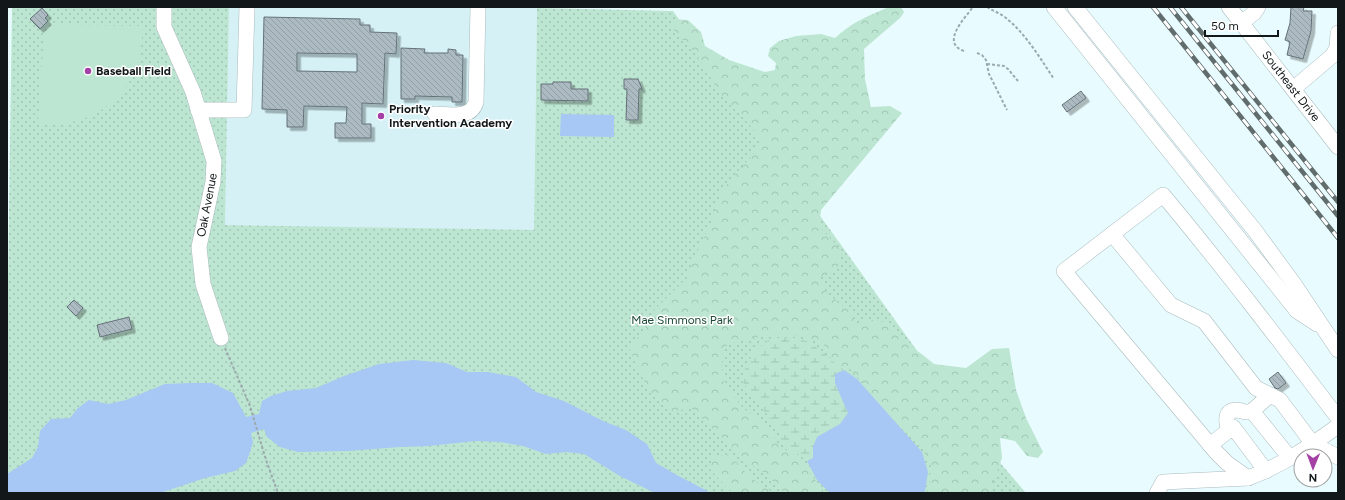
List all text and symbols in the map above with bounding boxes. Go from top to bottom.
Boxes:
scale bar [1205,12,1278,38]
text: 50 m [1211,19,1239,33]
street label: Southeast Drive [1259,48,1323,124]
place label: Baseball Field [96,64,171,78]
marker: Baseball Field [83,66,93,76]
place label: Priority Intervention Academy [389,102,512,130]
marker: Priority Intervention Academy [376,111,386,121]
street label: Oak Avenue [194,171,220,238]
park label: Mae Simmons Park [631,313,733,327]
north arrow [1293,448,1333,488]
text: N [1308,471,1317,484]

